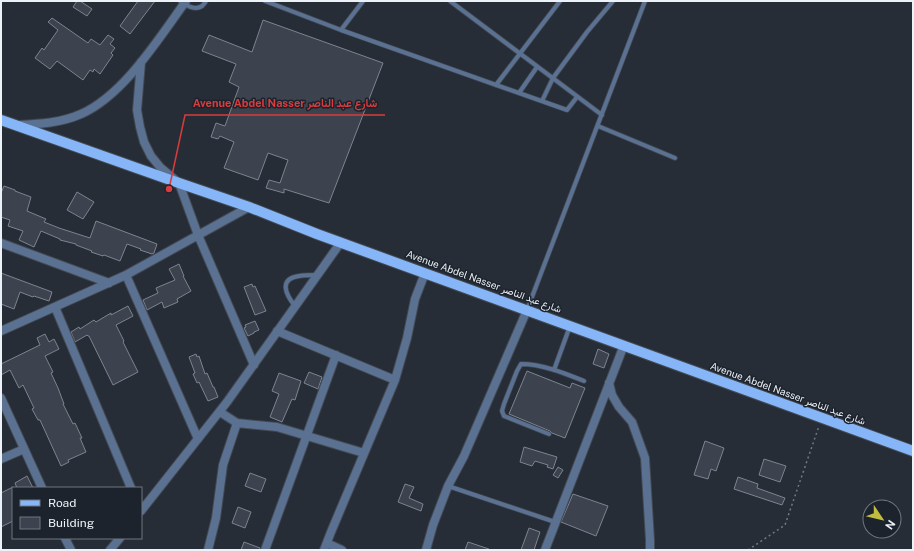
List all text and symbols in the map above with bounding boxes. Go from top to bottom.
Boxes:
callout: Avenue Abdel Nasser شارع عبد الناصر [185,92,385,115]
text: Avenue Abdel Nasser شارع عبد الناصر [193,97,377,111]
street label: Avenue Abdel Nasser شارع عبد الناصر [404,247,563,316]
street label: Avenue Abdel Nasser شارع عبد الناصر [708,359,867,428]
legend [12,487,142,539]
text: Road [48,496,76,510]
north arrow [862,499,902,539]
text: Building [48,516,94,530]
text: N [883,518,898,532]

